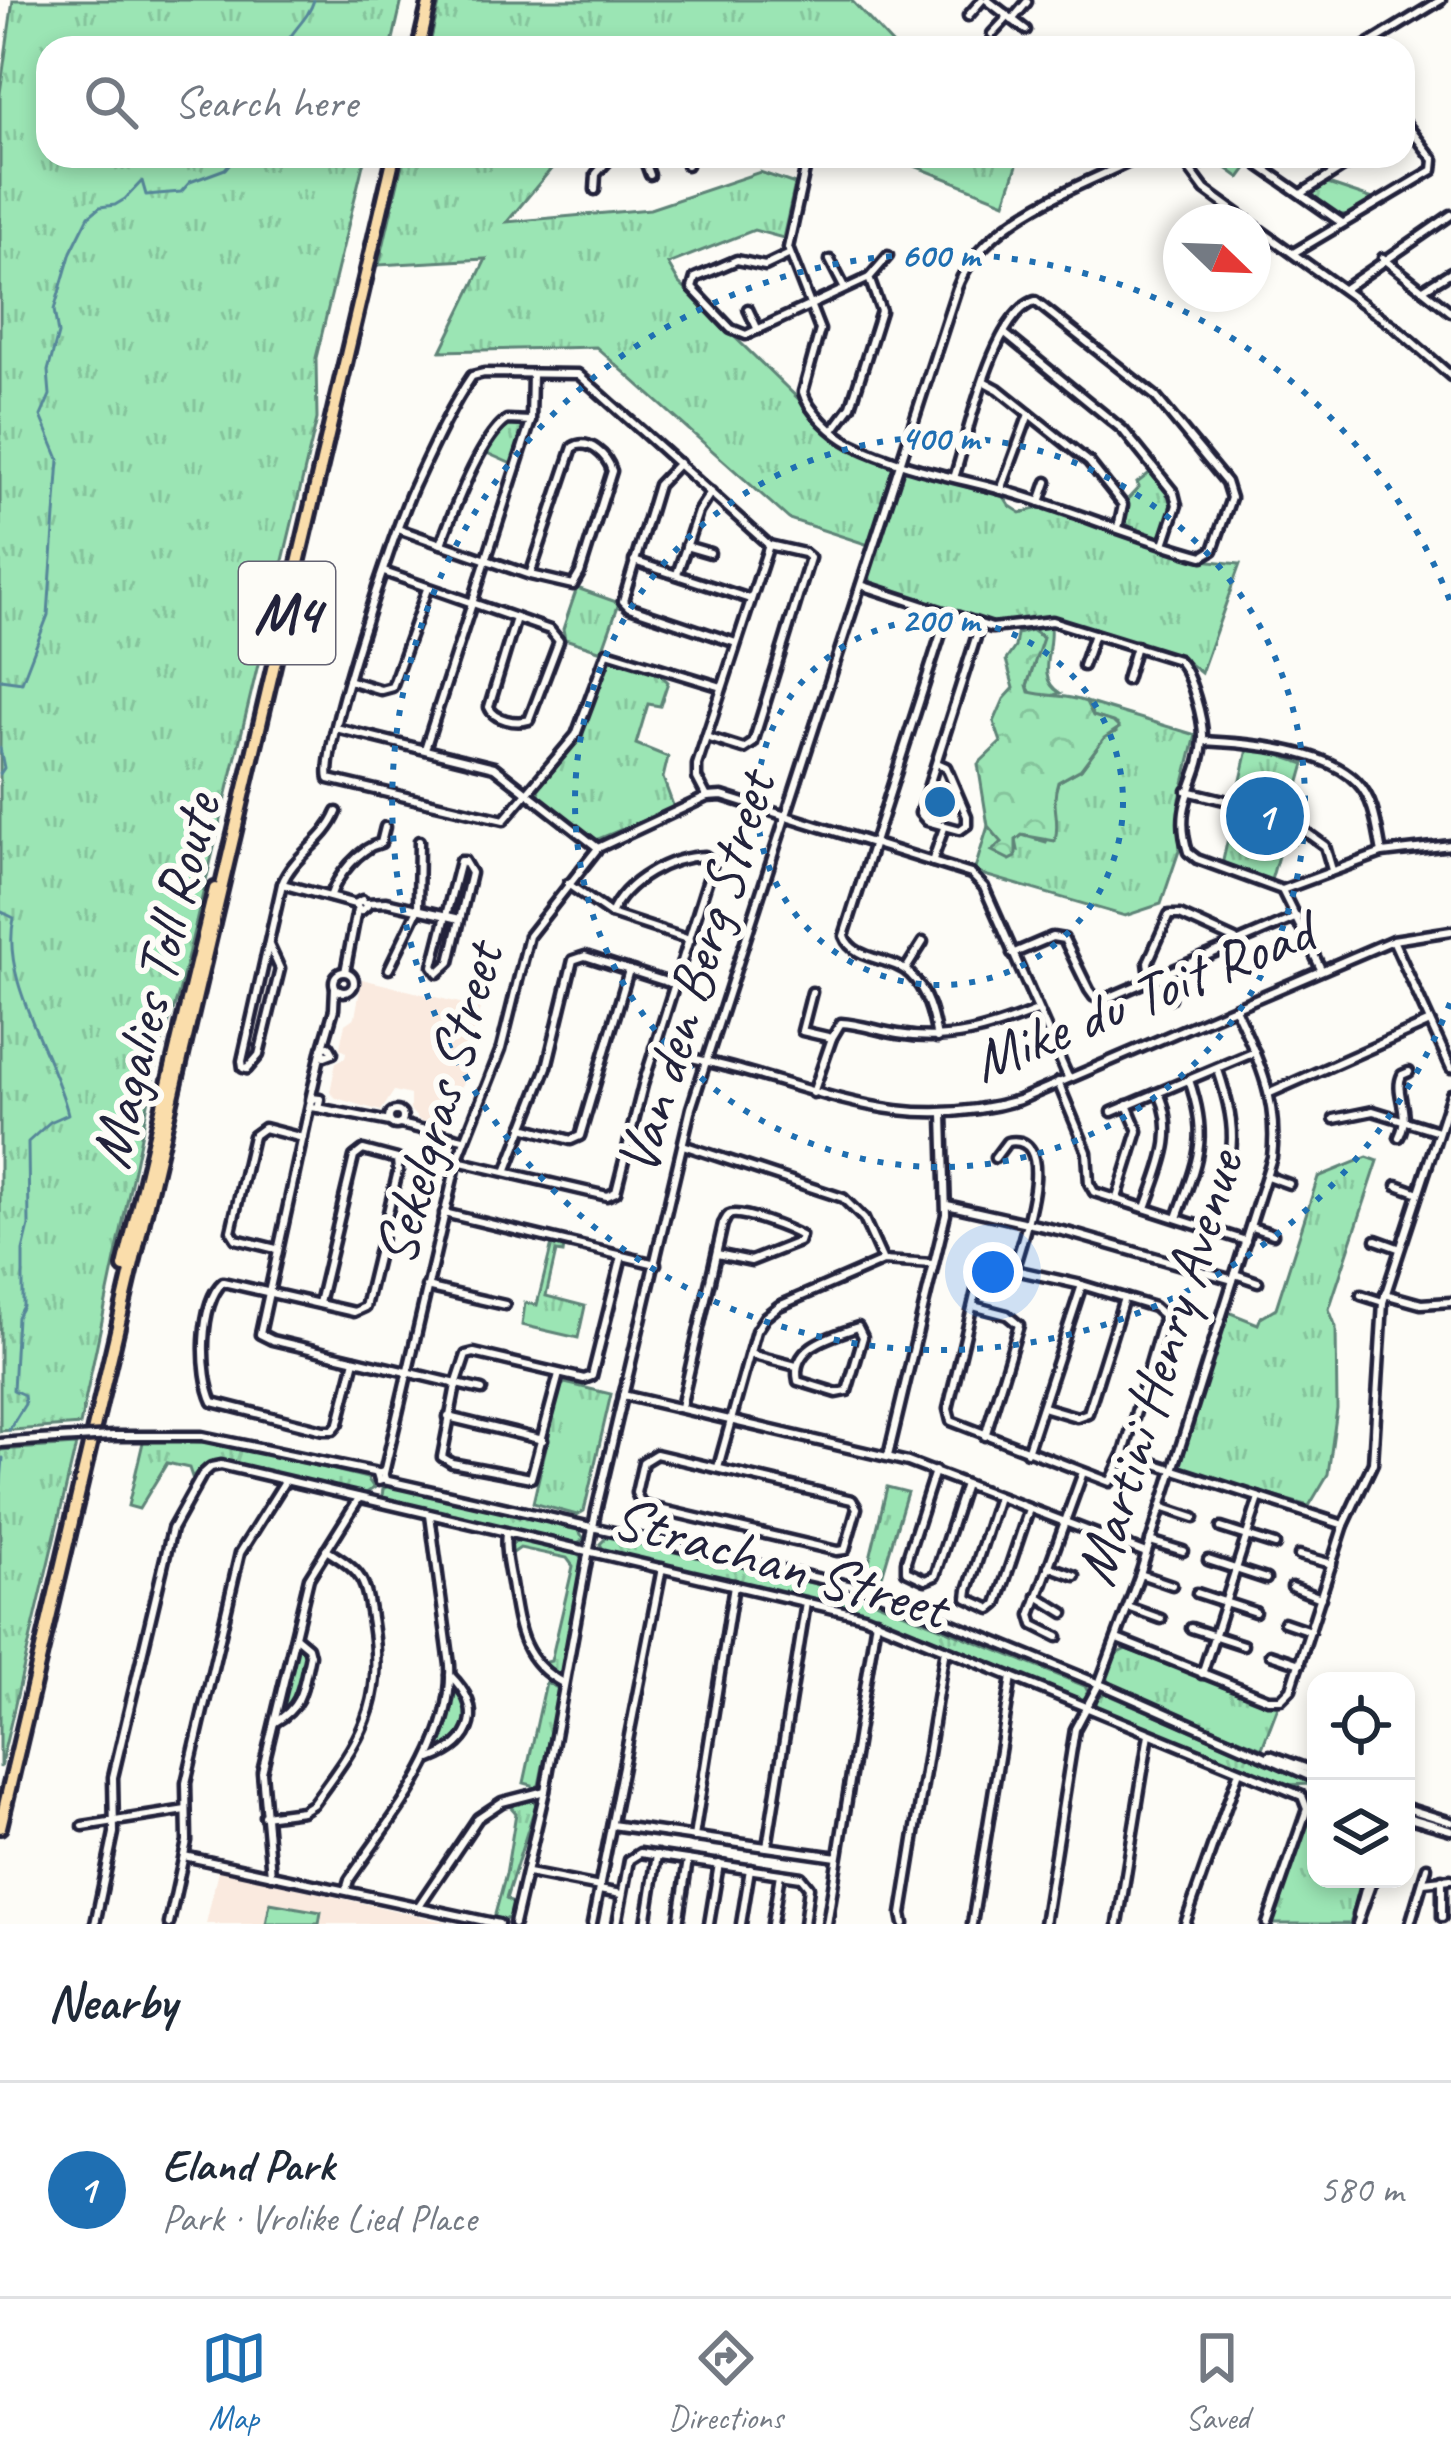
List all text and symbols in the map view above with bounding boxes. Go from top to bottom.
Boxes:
search box [36,36,1415,168]
icon: search [78,69,144,135]
text: Search here [174,74,357,131]
north arrow [1163,204,1271,312]
text: 600 m [901,232,983,278]
text: 400 m [901,415,982,461]
road number: M4 [239,562,335,664]
text: 200 m [901,597,982,643]
street label: Van den Berg Street [598,758,794,1183]
pin: 1 [1226,771,1304,861]
centre of rings [919,781,961,823]
street label: Magalies Toll Route [71,783,238,1175]
street label: Mike du Toit Road [960,890,1331,1099]
street label: Sekelgras Street [356,930,522,1274]
street label: Martini Henry Avenue [1056,1139,1261,1594]
your location [963,1242,1023,1302]
street label: Strachan Street [605,1478,960,1647]
map controls [1307,1672,1415,1888]
button: locate [1307,1672,1415,1780]
button: layers [1307,1780,1415,1888]
text: Nearby [48,1970,176,2034]
text: Eland Park [162,2137,334,2194]
text: 1 [78,2165,96,2214]
text: 580 m [1319,2165,1403,2214]
text: Park · Vrolike Lied Place [162,2194,476,2243]
tab: Map [201,2325,267,2439]
tab: Directions [668,2325,783,2439]
tab: Saved [1184,2325,1250,2439]

